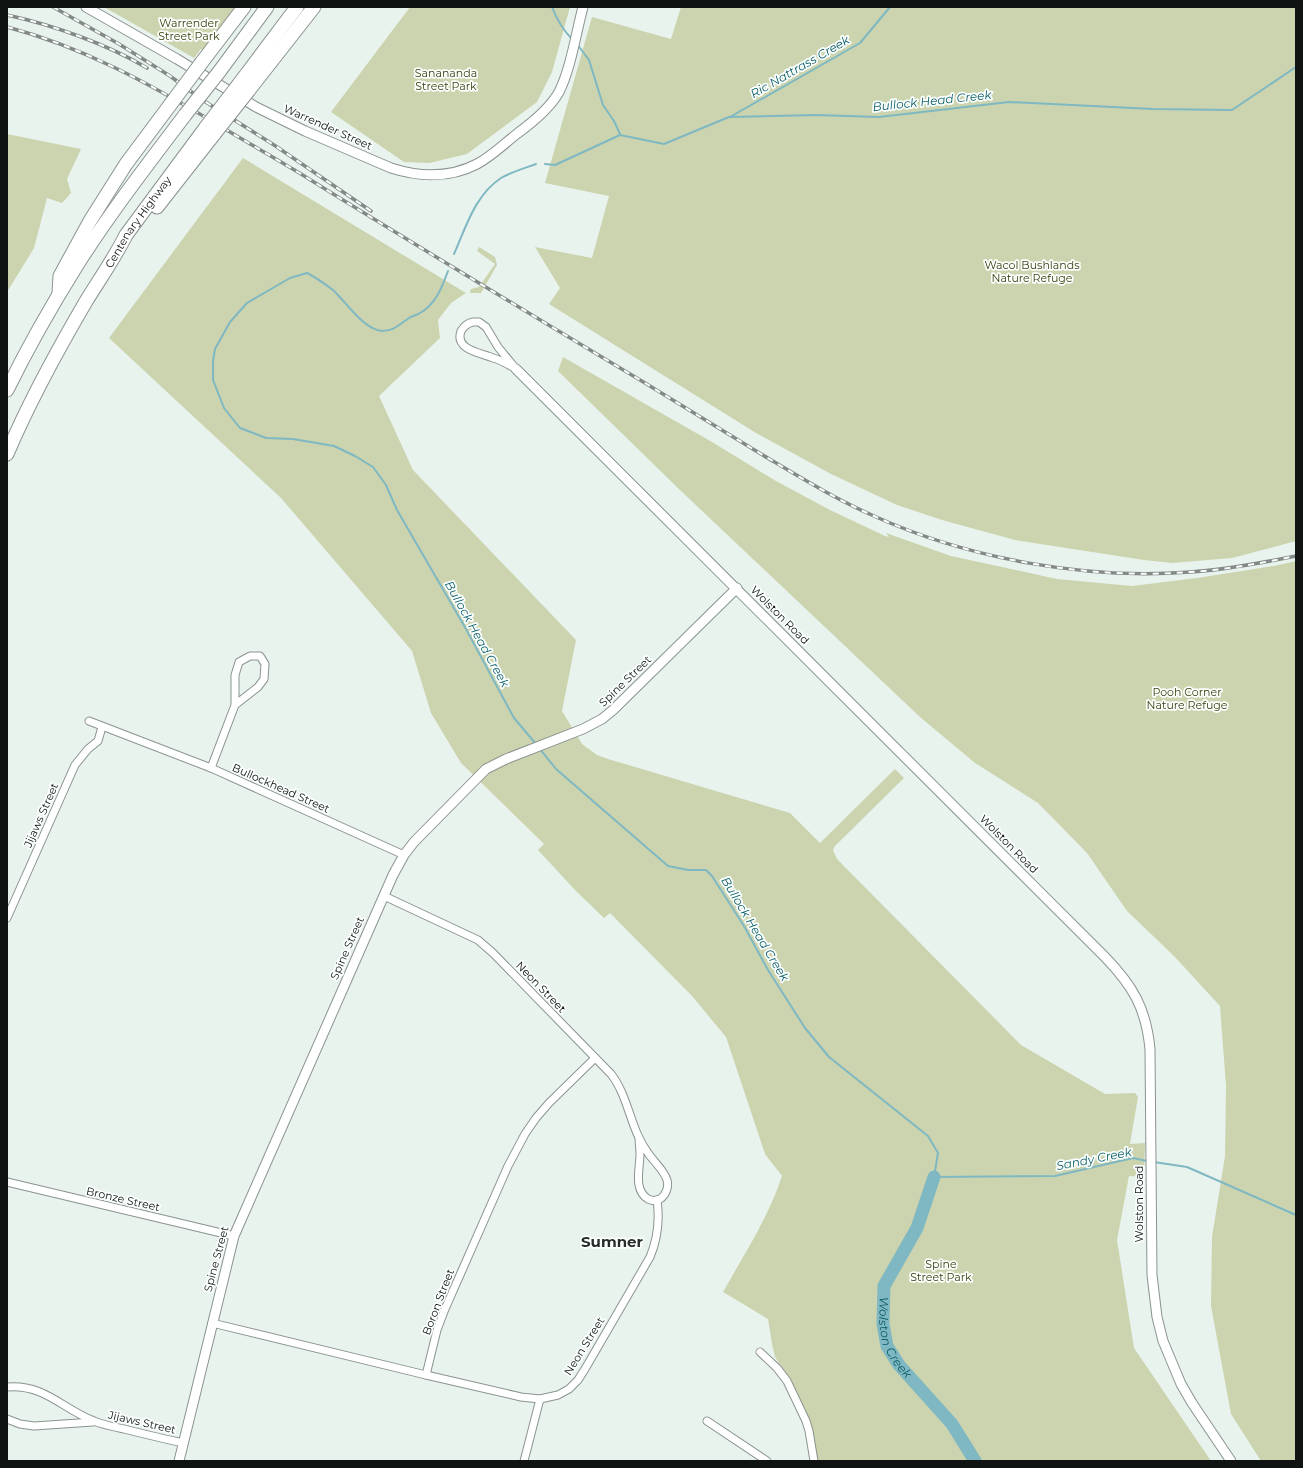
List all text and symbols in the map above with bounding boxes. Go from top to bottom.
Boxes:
park label: Warrender Street Park [158,16,220,43]
water label: Ric Nattrass Creek [748,32,853,101]
park label: Sanananda Street Park [415,66,477,93]
water label: Bullock Head Creek [872,87,993,114]
street label: Warrender Street [282,101,375,153]
street label: Centenary Highway [102,173,174,270]
park label: Wacol Bushlands Nature Refuge [984,258,1080,285]
water label: Bullock Head Creek [442,578,513,690]
street label: Wolston Road [748,583,812,647]
street label: Spine Street [596,652,654,709]
park label: Pooh Corner Nature Refuge [1147,685,1228,712]
street label: Bullockhead Street [230,760,332,816]
street label: Jijaws Street [20,780,62,850]
street label: Wolston Road [977,812,1041,876]
water label: Bullock Head Creek [718,874,793,985]
street label: Spine Street [327,914,367,982]
street label: Neon Street [513,958,569,1016]
water label: Sandy Creek [1055,1144,1134,1173]
street label: Wolston Road [1132,1165,1146,1243]
street label: Bronze Street [85,1184,162,1214]
street label: Spine Street [201,1224,232,1293]
district label: Sumner [581,1232,644,1251]
park label: Spine Street Park [910,1257,972,1284]
street label: Boron Street [419,1266,457,1337]
water label: Wolston Creek [876,1297,916,1382]
street label: Neon Street [561,1314,608,1378]
street label: Jijaws Street [106,1407,178,1437]

